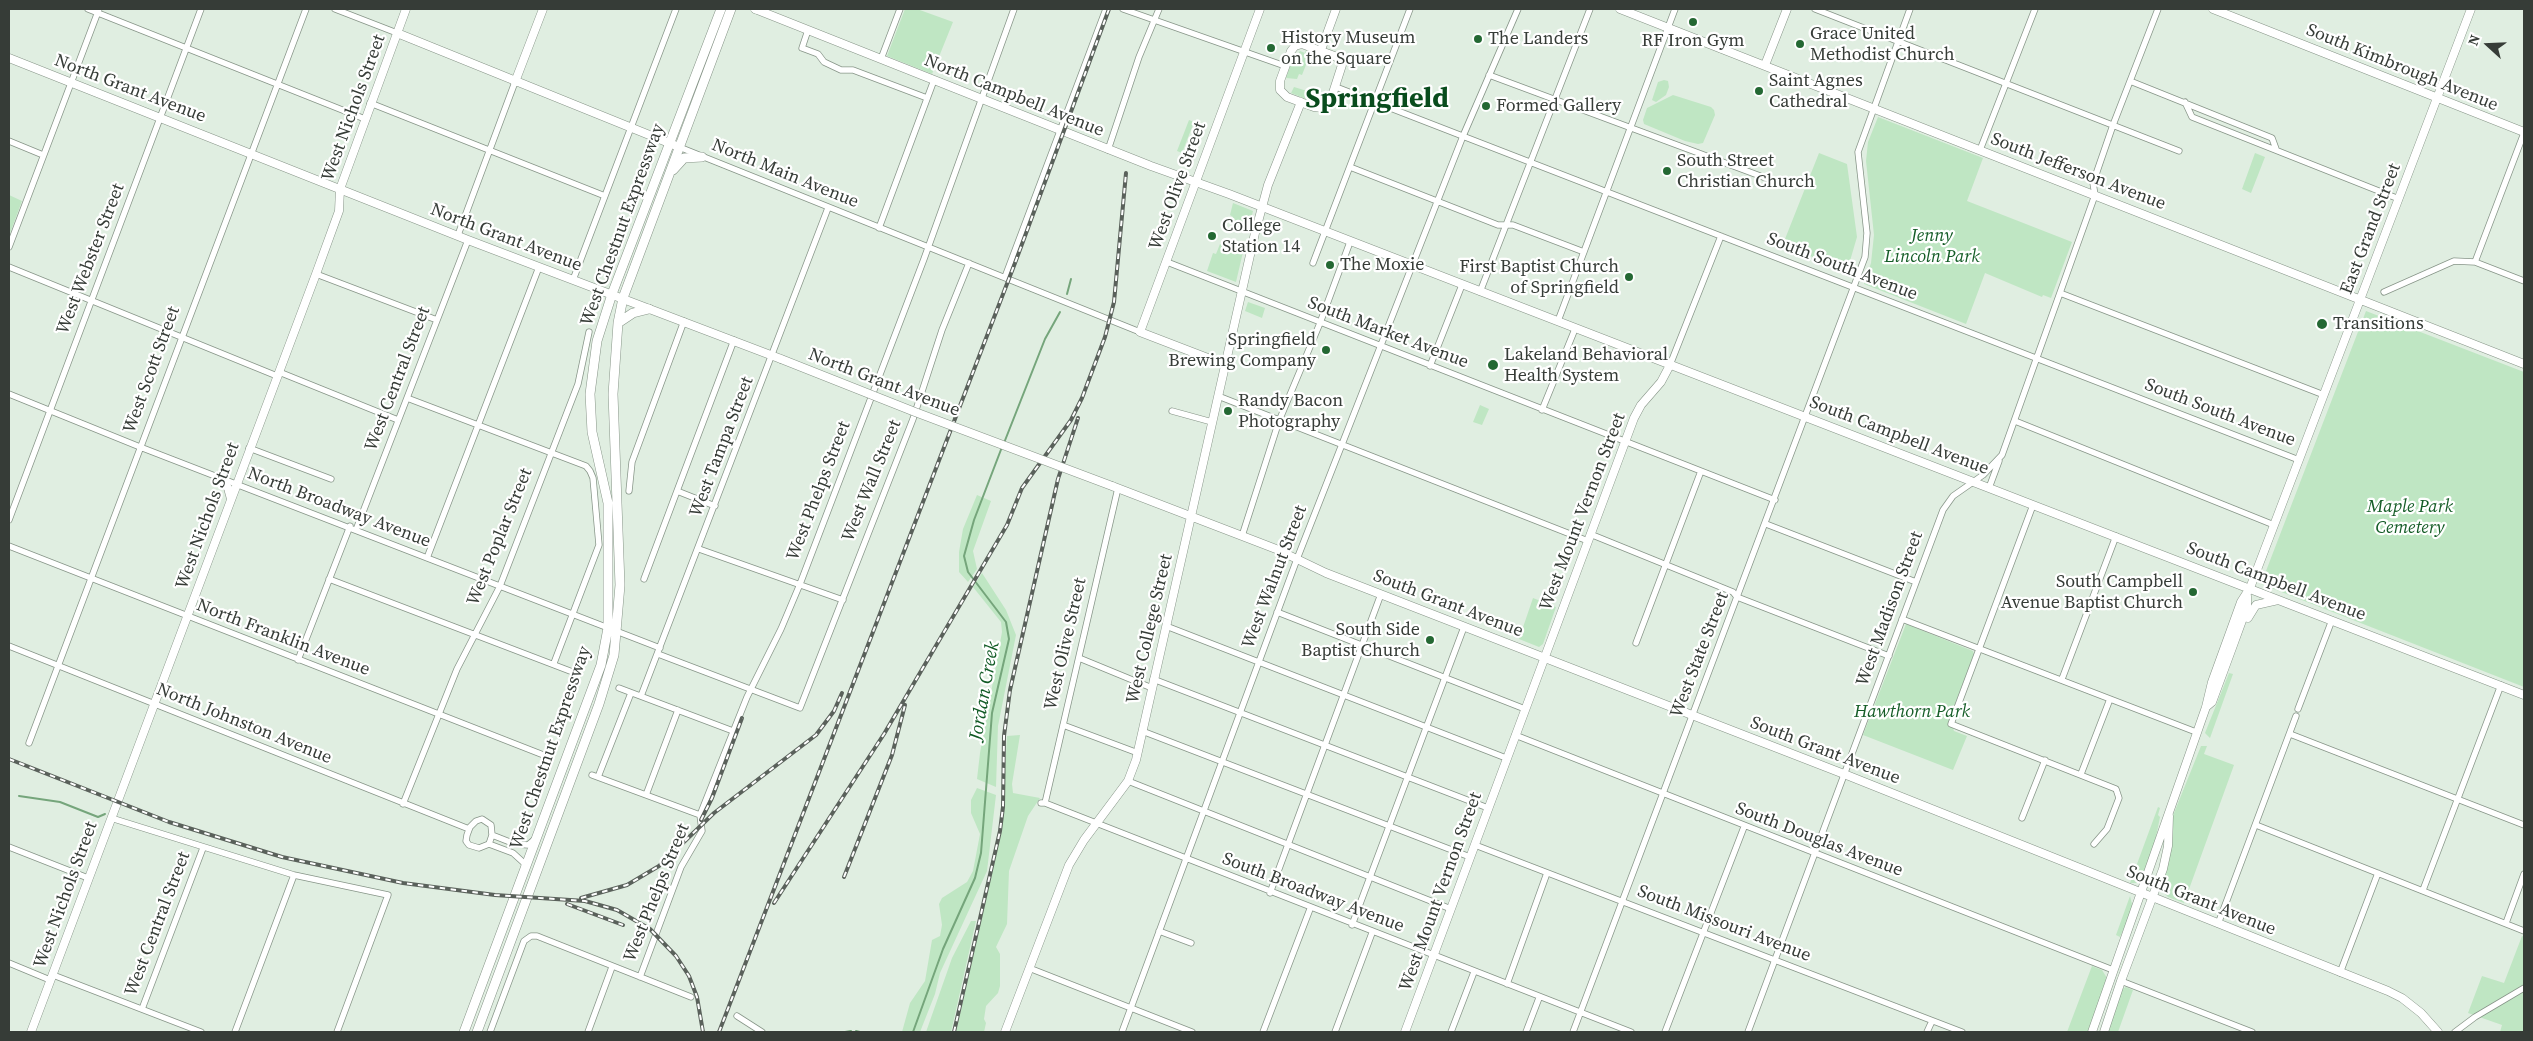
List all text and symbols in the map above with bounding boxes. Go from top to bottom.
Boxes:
marker: RF Iron Gym [1687,16,1699,28]
street label: South Kimbrough Avenue [2303,20,2501,116]
north arrow [2463,20,2513,70]
place label: Grace United Methodist Church [1810,23,1954,66]
place label: History Museum on the Square [1281,27,1415,70]
place label: The Landers [1488,28,1588,50]
place label: RF Iron Gym [1641,30,1745,52]
street label: West Nichols Street [317,32,391,184]
text: N [2463,32,2485,48]
marker: The Landers [1472,33,1484,45]
marker: Grace United Methodist Church [1794,38,1806,50]
marker: History Museum on the Square [1265,42,1277,54]
street label: North Grant Avenue [51,50,209,128]
street label: North Campbell Avenue [921,50,1107,142]
place label: Saint Agnes Cathedral [1769,70,1863,112]
district label: Springfield [1305,83,1449,117]
marker: Saint Agnes Cathedral [1753,85,1765,97]
place label: Formed Gallery [1496,95,1621,117]
marker: Formed Gallery [1480,100,1492,112]
street label: West Olive Street [1145,119,1211,253]
street label: West Chestnut Expressway [576,121,670,329]
street label: South Jefferson Avenue [1987,129,2169,215]
street label: North Main Avenue [708,135,862,213]
place label: South Street Christian Church [1677,150,1815,192]
street label: East Grand Street [2336,160,2406,298]
marker: South Street Christian Church [1661,165,1673,177]
street label: West Webster Street [52,181,130,337]
street label: North Grant Avenue [427,199,585,277]
place label: College Station 14 [1222,215,1300,258]
park label: Jenny Lincoln Park [1884,225,1980,268]
street label: South South Avenue [1764,228,1920,306]
marker: College Station 14 [1206,230,1218,242]
place label: The Moxie [1340,254,1424,276]
place label: First Baptist Church of Springfield [1459,256,1619,298]
marker: The Moxie [1324,259,1336,271]
marker: First Baptist Church of Springfield [1623,271,1635,283]
street label: South Market Avenue [1305,292,1471,374]
street label: West Scott Street [119,304,185,436]
street label: West Central Street [361,304,435,454]
place label: Transitions [2333,313,2424,335]
marker: Transitions [2315,317,2329,331]
place label: Springfield Brewing Company [1168,329,1316,372]
street label: North Grant Avenue [805,344,963,422]
marker: Springfield Brewing Company [1320,344,1332,356]
place label: Lakeland Behavioral Health System [1504,344,1668,386]
marker: Lakeland Behavioral Health System [1486,358,1500,372]
street label: West Tampa Street [685,374,759,520]
street label: South South Avenue [2142,374,2298,452]
place label: Randy Bacon Photography [1238,390,1343,432]
street label: South Campbell Avenue [1806,392,1992,480]
marker: Randy Bacon Photography [1222,405,1234,417]
street label: West Mount Vernon Street [1535,410,1631,614]
street label: West Wall Street [838,417,906,545]
street label: West Phelps Street [782,418,856,564]
street label: West Nichols Street [171,440,245,592]
street label: North Broadway Avenue [244,463,434,553]
street label: West Poplar Street [463,465,537,609]
park label: Maple Park Cemetery [2367,496,2453,538]
street label: West Walnut Street [1238,502,1312,652]
street label: West Madison Street [1852,529,1928,689]
street label: South Campbell Avenue [2183,538,2369,626]
street label: West College Street [1122,552,1178,706]
street label: South Grant Avenue [1370,565,1526,643]
place label: South Campbell Avenue Baptist Church [2001,571,2183,614]
street label: West Olive Street [1040,576,1092,712]
marker: South Campbell Avenue Baptist Church [2187,586,2199,598]
street label: West State Street [1666,589,1734,721]
street label: North Franklin Avenue [193,595,373,681]
place label: South Side Baptist Church [1301,619,1420,662]
marker: South Side Baptist Church [1424,634,1436,646]
water label: Jordan Creek [965,640,1005,742]
street label: West Chestnut Expressway [506,643,596,853]
street label: North Johnston Avenue [153,679,335,769]
park label: Hawthorn Park [1854,701,1970,723]
street label: South Grant Avenue [1747,712,1903,790]
street label: West Mount Vernon Street [1395,790,1487,994]
street label: South Douglas Avenue [1732,798,1906,882]
street label: West Nichols Street [29,819,103,971]
street label: West Phelps Street [619,821,695,965]
street label: South Broadway Avenue [1219,848,1407,938]
street label: West Central Street [121,849,195,999]
street label: South Grant Avenue [2123,861,2279,941]
street label: South Missouri Avenue [1634,881,1814,967]

